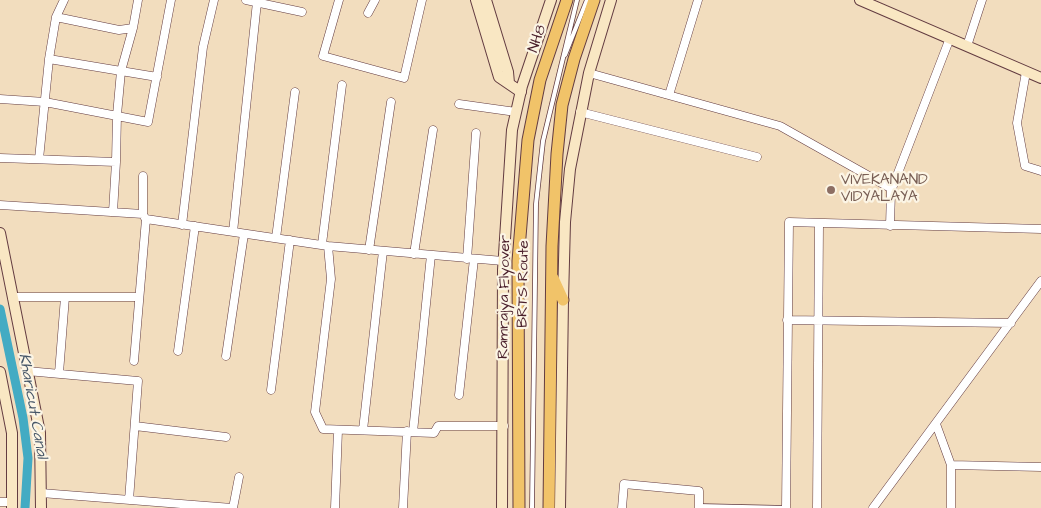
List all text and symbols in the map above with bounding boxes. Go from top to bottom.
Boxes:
street label: NH8 [525,23,551,55]
place label: VIVEKANAND VIDYALAYA [841,172,928,207]
marker: VIVEKANAND VIDYALAYA [825,184,837,196]
street label: Ramrajya Flyover [495,235,515,359]
street label: BRTS Route [514,240,534,328]
water label: Kharicut Canal [13,352,51,460]

